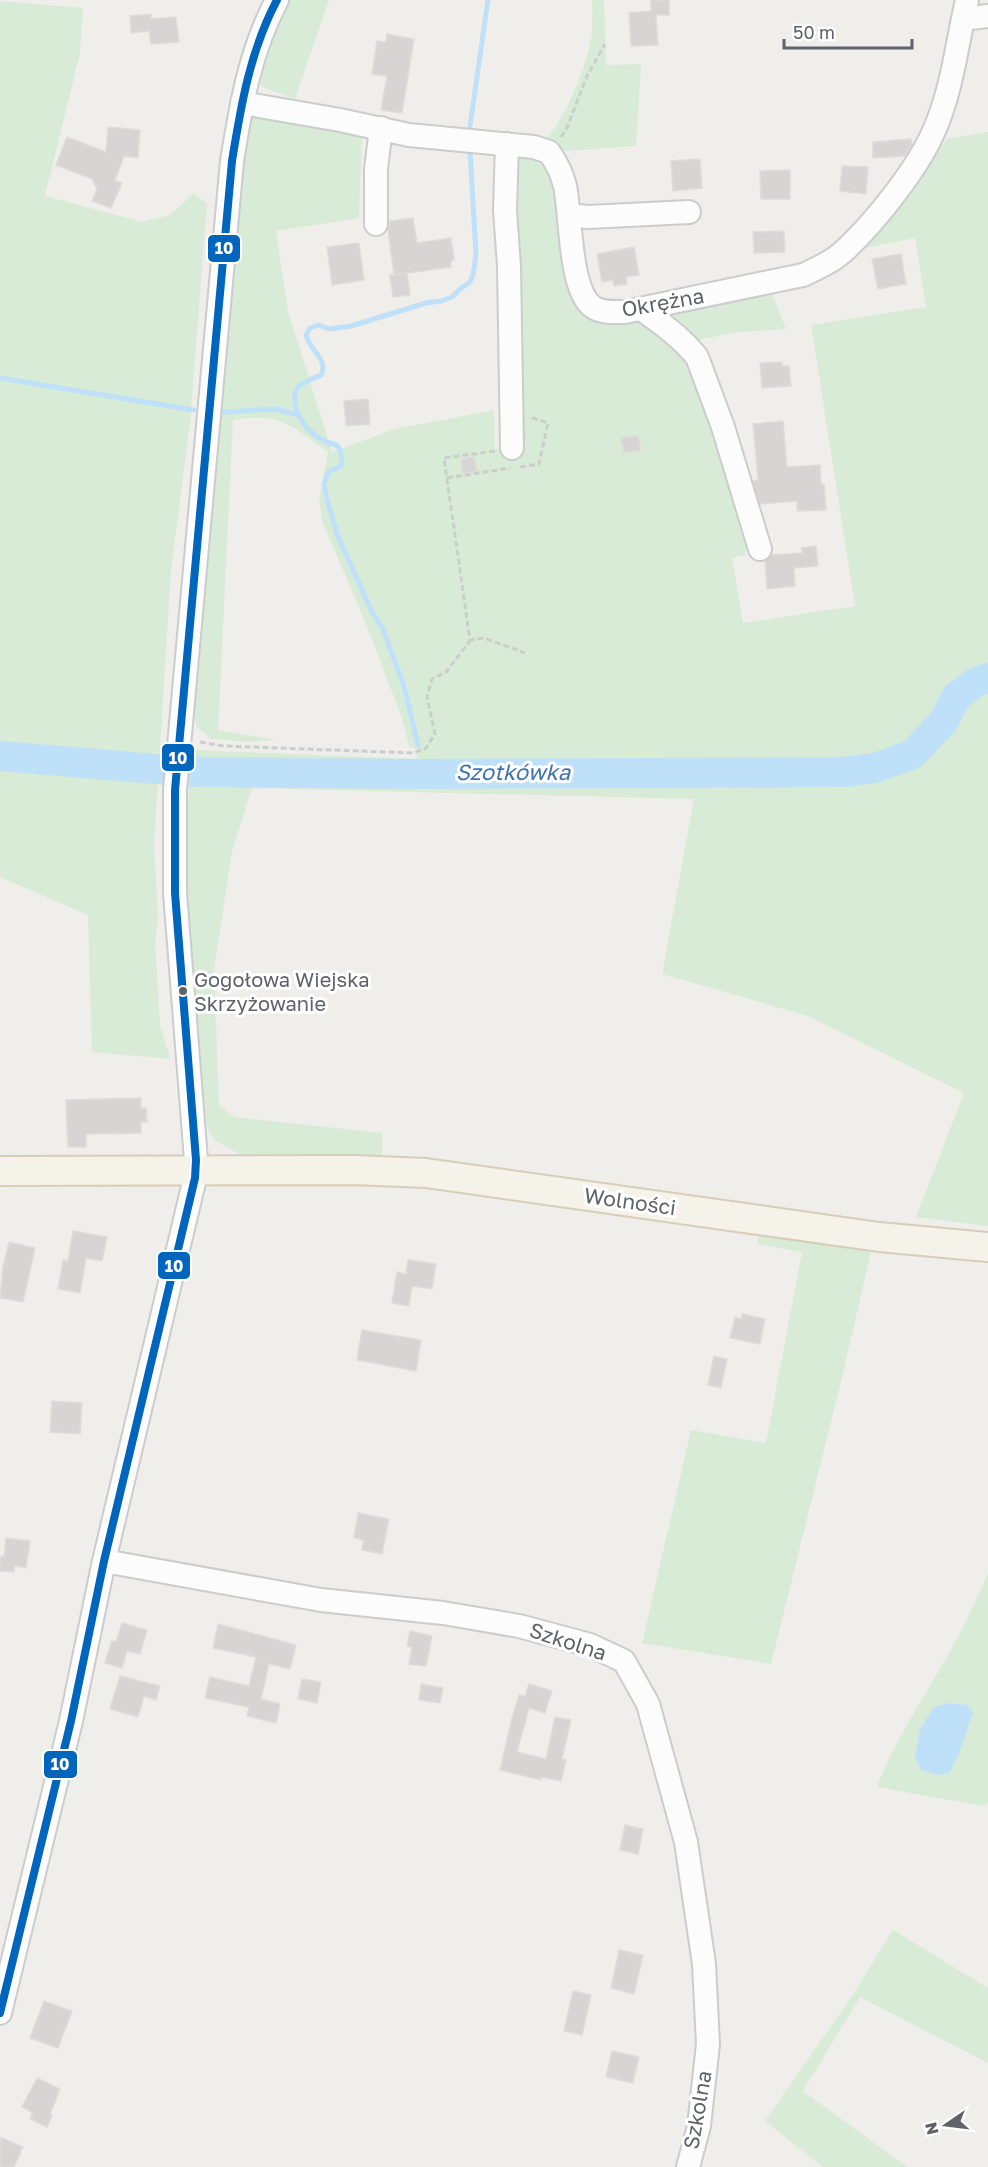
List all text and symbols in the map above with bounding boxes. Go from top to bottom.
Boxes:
scale bar [784,12,912,50]
text: 50 m [793,21,835,43]
line badge: 10 [207,234,241,263]
text: 10 [215,238,233,258]
street label: Okrężna [620,282,706,322]
line badge: 10 [161,743,195,772]
text: 10 [169,748,187,768]
water label: Szotkówka [456,758,572,785]
place label: Gogołowa Wiejska Skrzyżowanie [194,967,370,1015]
marker: Gogołowa Wiejska Skrzyżowanie [177,985,189,997]
street label: Wolności [583,1182,678,1220]
line badge: 10 [157,1251,191,1280]
text: 10 [165,1256,183,1276]
street label: Szkolna [526,1616,610,1666]
line badge: 10 [43,1750,78,1779]
text: 10 [51,1754,69,1774]
street label: Szkolna [677,2068,717,2151]
north arrow [916,2095,976,2155]
text: N [920,2120,943,2137]

